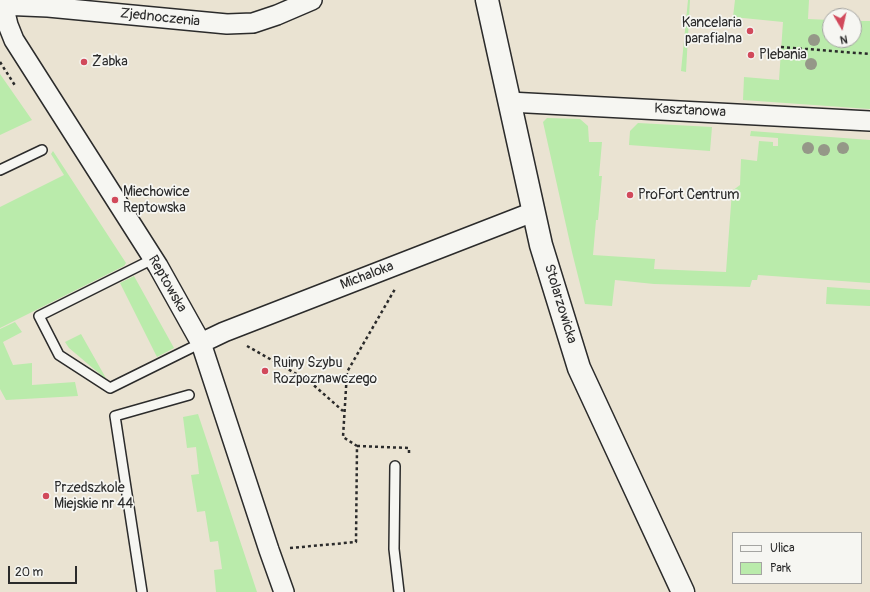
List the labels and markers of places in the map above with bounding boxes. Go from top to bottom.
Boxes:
place label: Kancelaria parafialna [682,15,742,48]
marker: Kancelaria parafialna [745,26,755,36]
place label: Plebania [759,47,807,63]
marker: Plebania [746,50,756,60]
place label: Żabka [92,54,128,70]
marker: Żabka [79,57,89,67]
place label: Miechowice Reptowska [123,184,189,216]
place label: ProFort Centrum [638,187,739,203]
marker: ProFort Centrum [625,190,635,200]
marker: Miechowice Reptowska [110,195,120,205]
place label: Ruiny Szybu Rozpoznawczego [273,355,377,388]
marker: Ruiny Szybu Rozpoznawczego [260,366,270,376]
place label: Przedszkole Miejskie nr 44 [54,480,133,512]
marker: Przedszkole Miejskie nr 44 [41,491,51,501]

